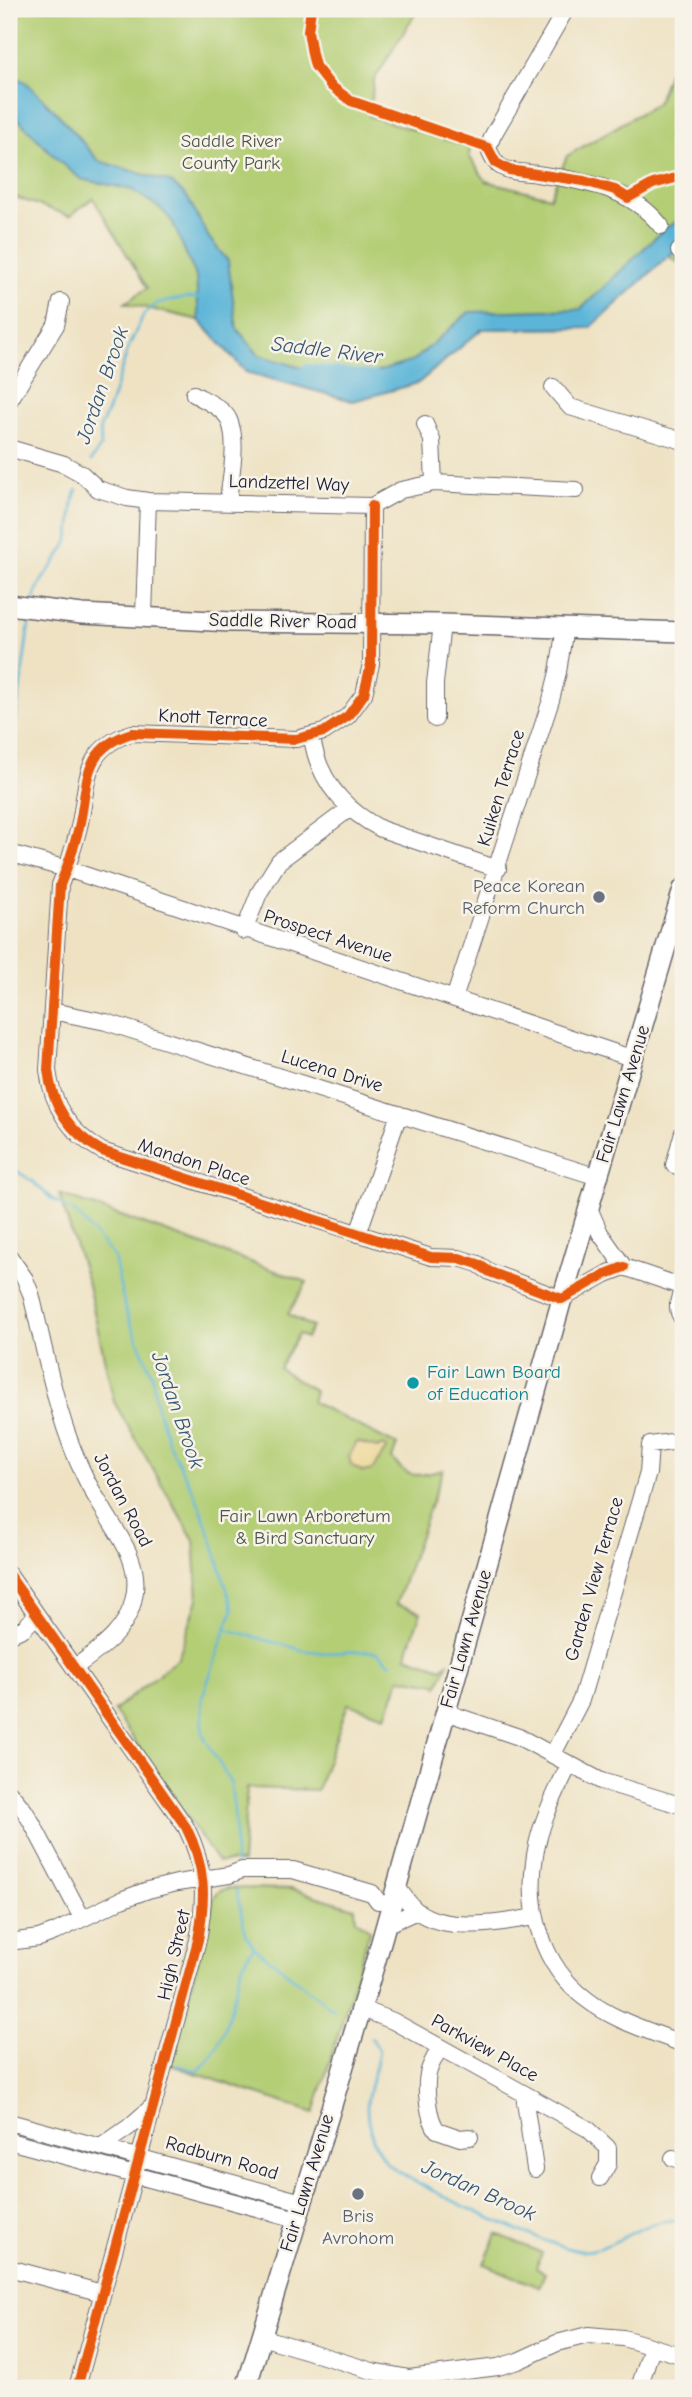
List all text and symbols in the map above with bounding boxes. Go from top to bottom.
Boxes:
park label: Saddle River County Park [181,130,282,174]
water label: Jordan Brook [70,323,133,448]
water label: Saddle River [270,331,386,369]
street label: Landzettel Way [228,470,350,496]
street label: Saddle River Road [209,609,357,633]
street label: Knott Terrace [158,704,268,732]
street label: Kuiken Terrace [473,727,529,849]
place label: Peace Korean Reform Church [462,875,585,919]
marker: Peace Korean Reform Church [591,889,607,905]
street label: Prospect Avenue [261,905,395,967]
street label: Fair Lawn Avenue [592,1022,654,1166]
street label: Lucena Drive [278,1045,386,1097]
street label: Mandon Place [135,1134,253,1190]
water label: Jordan Brook [146,1347,209,1472]
place label: Fair Lawn Board of Education [427,1361,561,1405]
marker: Fair Lawn Board of Education [405,1375,421,1391]
street label: Jordan Road [89,1449,157,1551]
street label: Garden View Terrace [560,1494,628,1664]
park label: Fair Lawn Arboretum & Bird Sanctuary [219,1505,391,1549]
street label: Fair Lawn Avenue [436,1567,496,1711]
street label: High Street [153,1907,195,2002]
street label: Parkview Place [428,2009,542,2087]
street label: Fair Lawn Avenue [276,2111,338,2255]
street label: Radburn Road [163,2131,281,2185]
water label: Jordan Brook [417,2154,540,2226]
marker: Bris Avrohom [350,2186,366,2202]
place label: Bris Avrohom [322,2205,394,2249]

